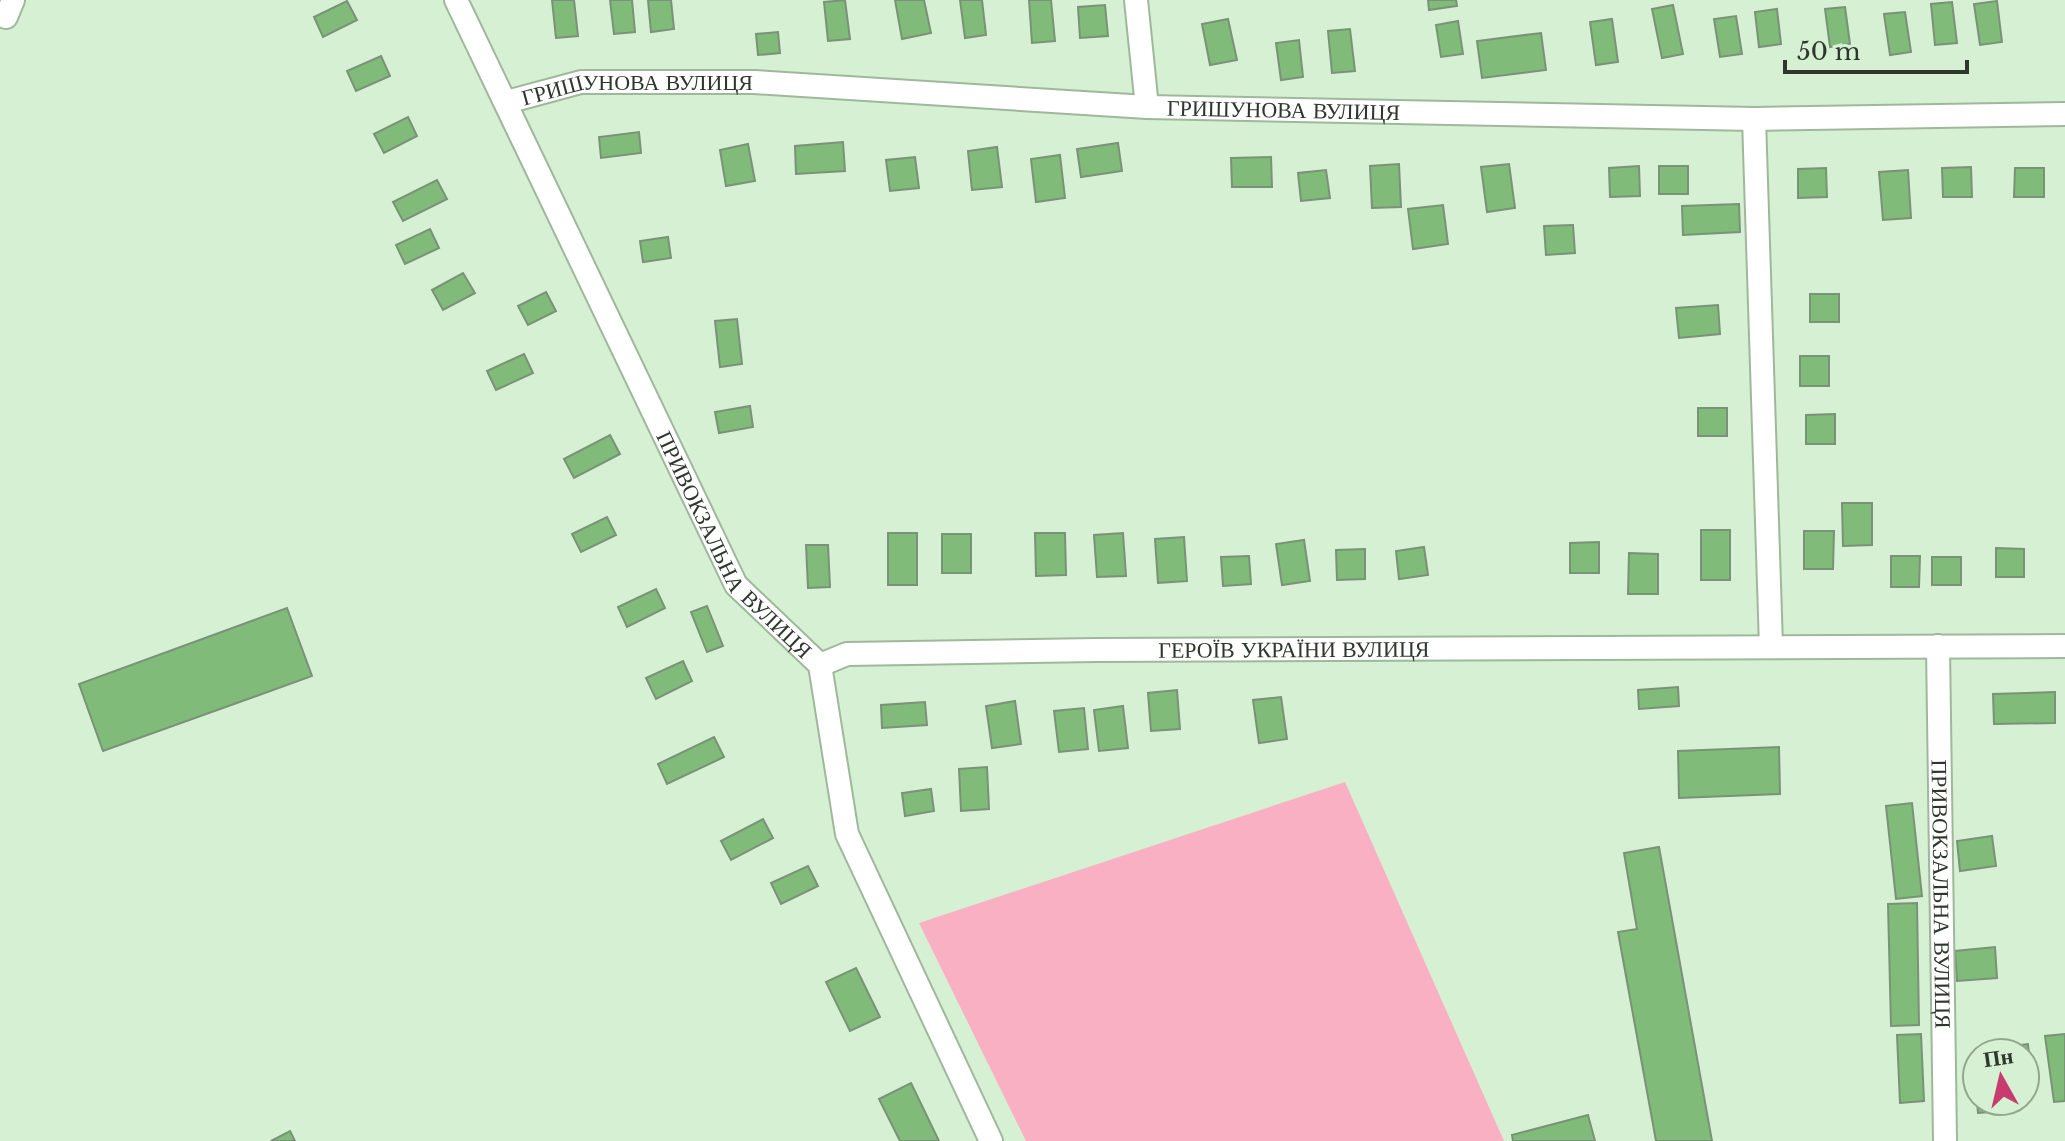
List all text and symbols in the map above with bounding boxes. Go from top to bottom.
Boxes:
scale bar [1785,24,1967,74]
text: 50 m [1797,37,1861,66]
street label: ГРИШУНОВА ВУЛИЦЯ [518,69,753,111]
street label: ГРИШУНОВА ВУЛИЦЯ [1167,94,1401,126]
street label: ПРИВОКЗАЛЬНА ВУЛИЦЯ [651,427,818,664]
street label: ГЕРОЇВ УКРАЇНИ ВУЛИЦЯ [1158,635,1430,663]
street label: ПРИВОКЗАЛЬНА ВУЛИЦЯ [1926,759,1957,1029]
north arrow [1961,1037,2041,1117]
text: Пн [1982,1042,2015,1073]

